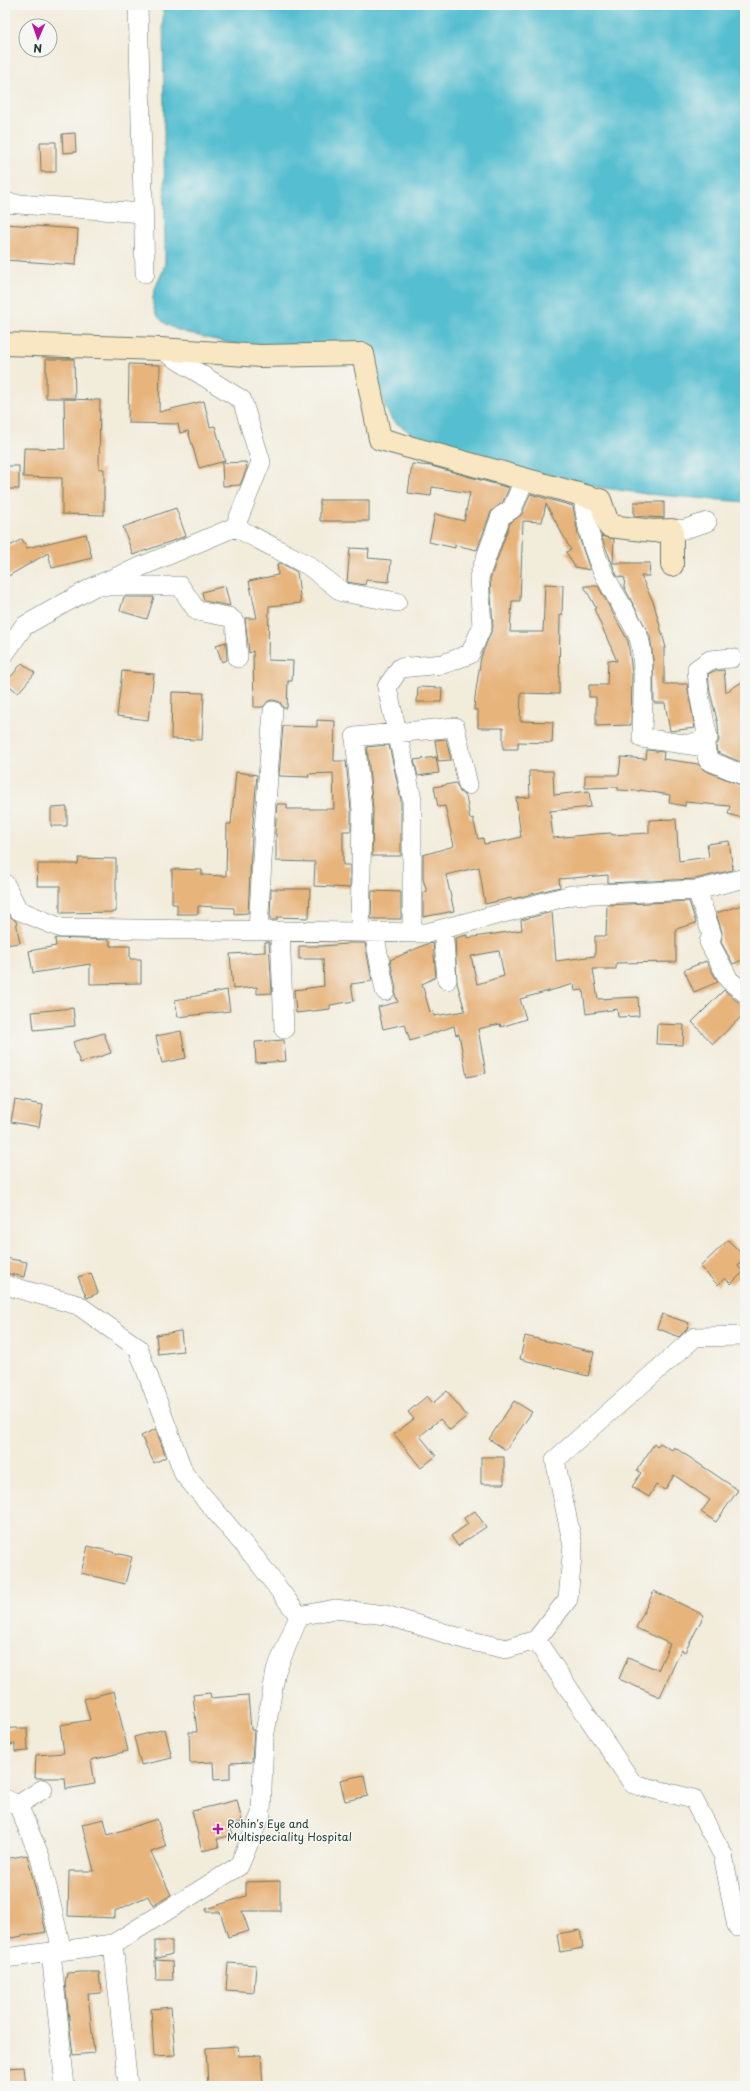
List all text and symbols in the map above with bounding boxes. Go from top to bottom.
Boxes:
north arrow [18,18,58,58]
text: N [33,40,42,57]
place label: Rohin's Eye and Multispeciality Hospital [227,1815,352,1845]
marker: Rohin's Eye and Multispeciality Hospital [212,1823,224,1835]

